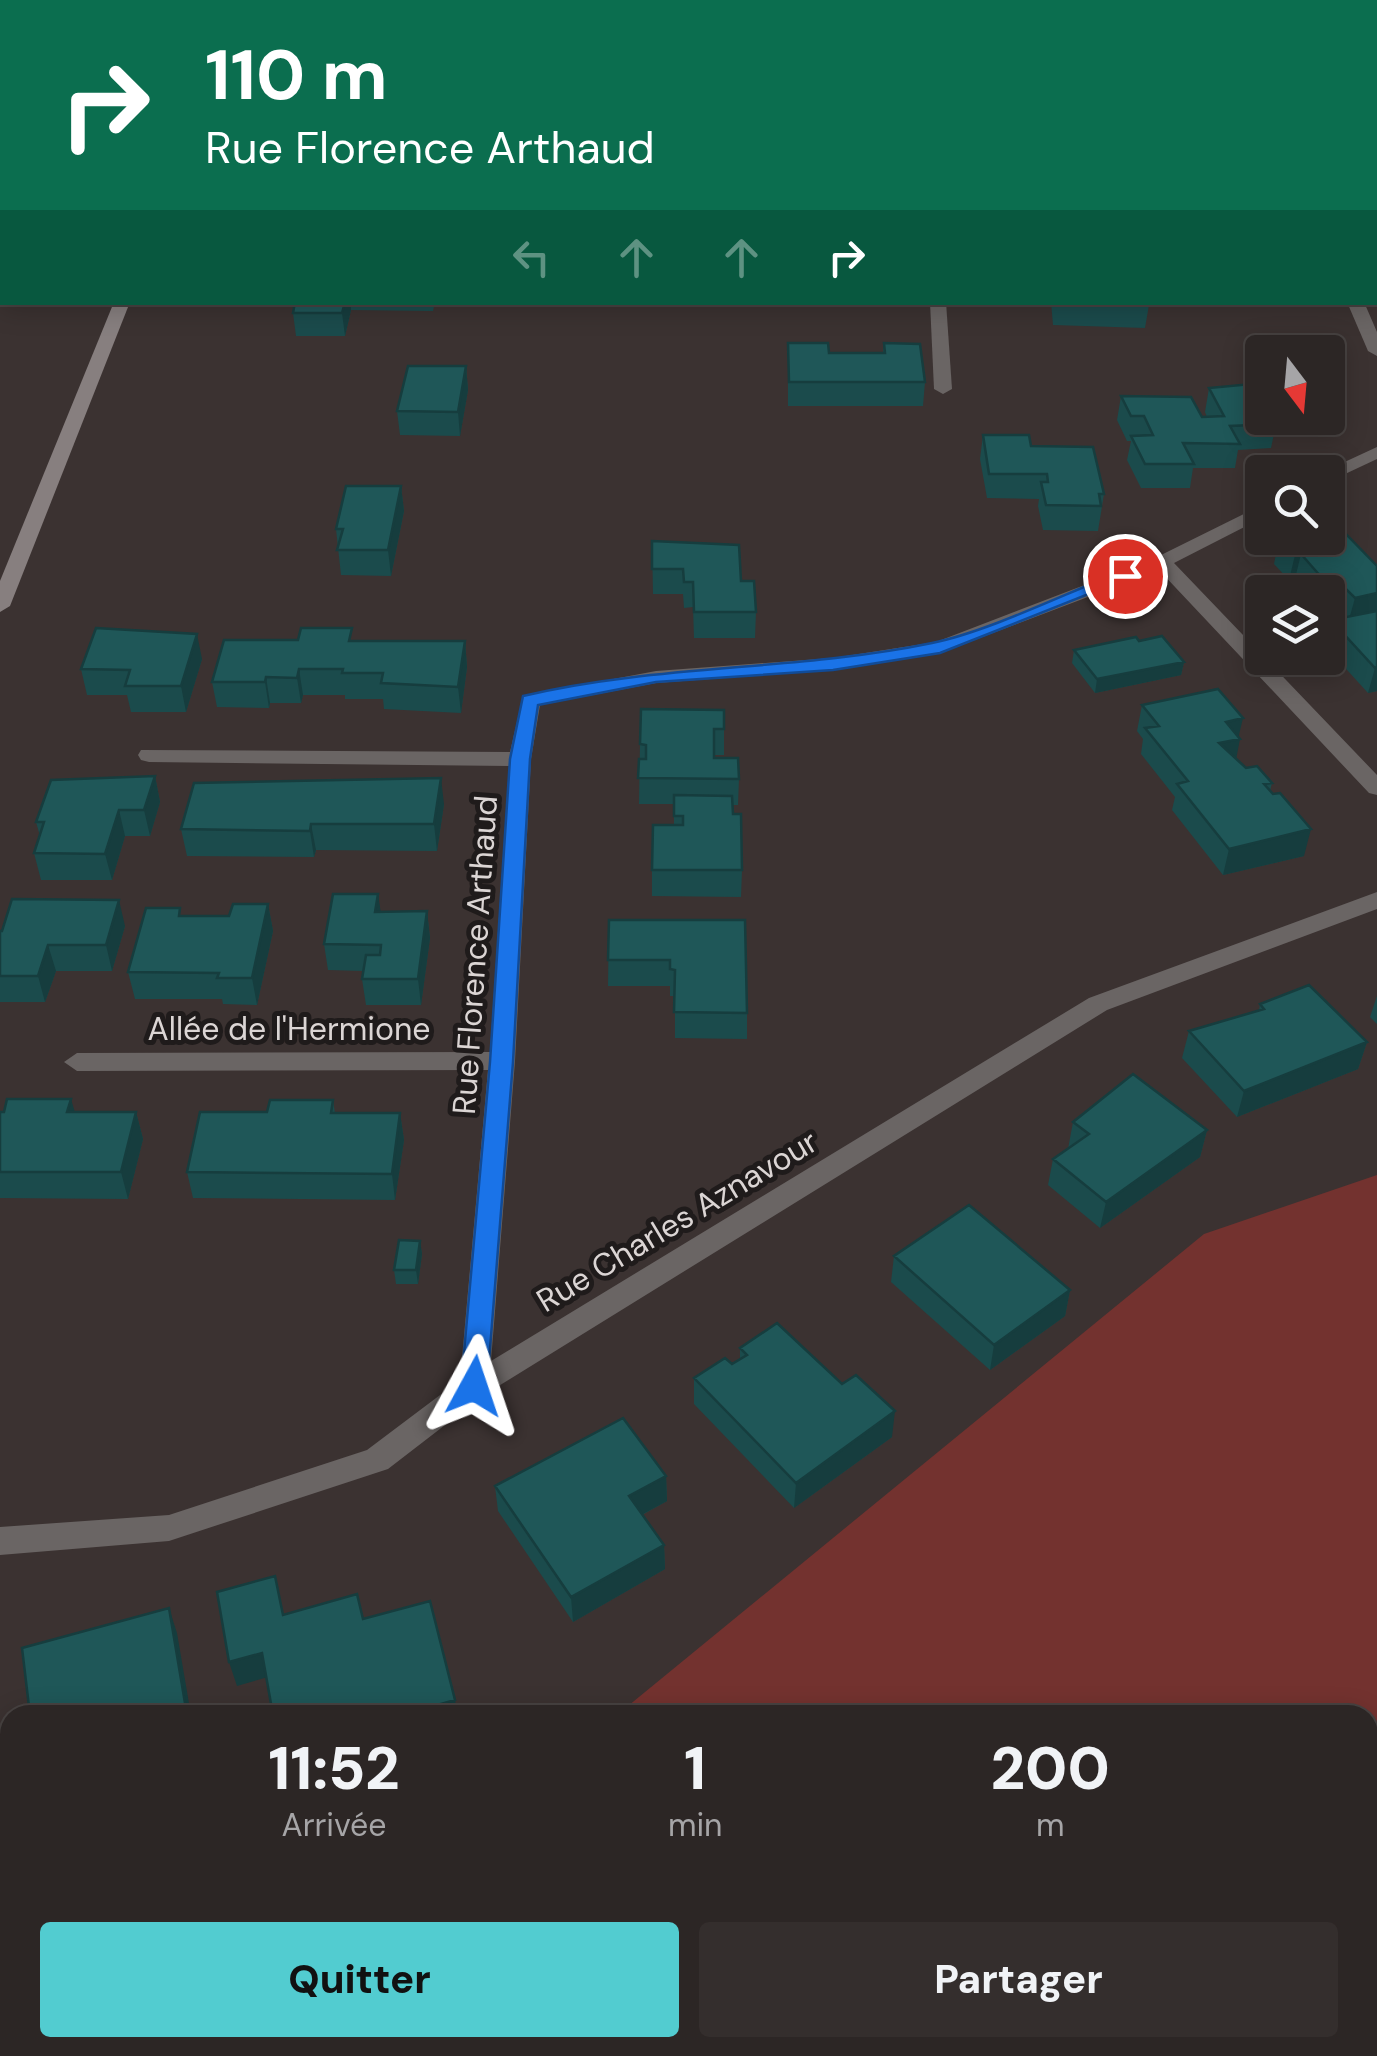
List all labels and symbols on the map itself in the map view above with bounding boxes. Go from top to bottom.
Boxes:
north arrow [1245,335,1345,435]
pin [1083,534,1168,619]
street label: Rue Florence Arthaud [443,794,507,1116]
street label: Allée de l'Hermione [148,1008,430,1050]
street label: Rue Charles Aznavour [529,1120,825,1322]
position arrow [422,1334,526,1438]

